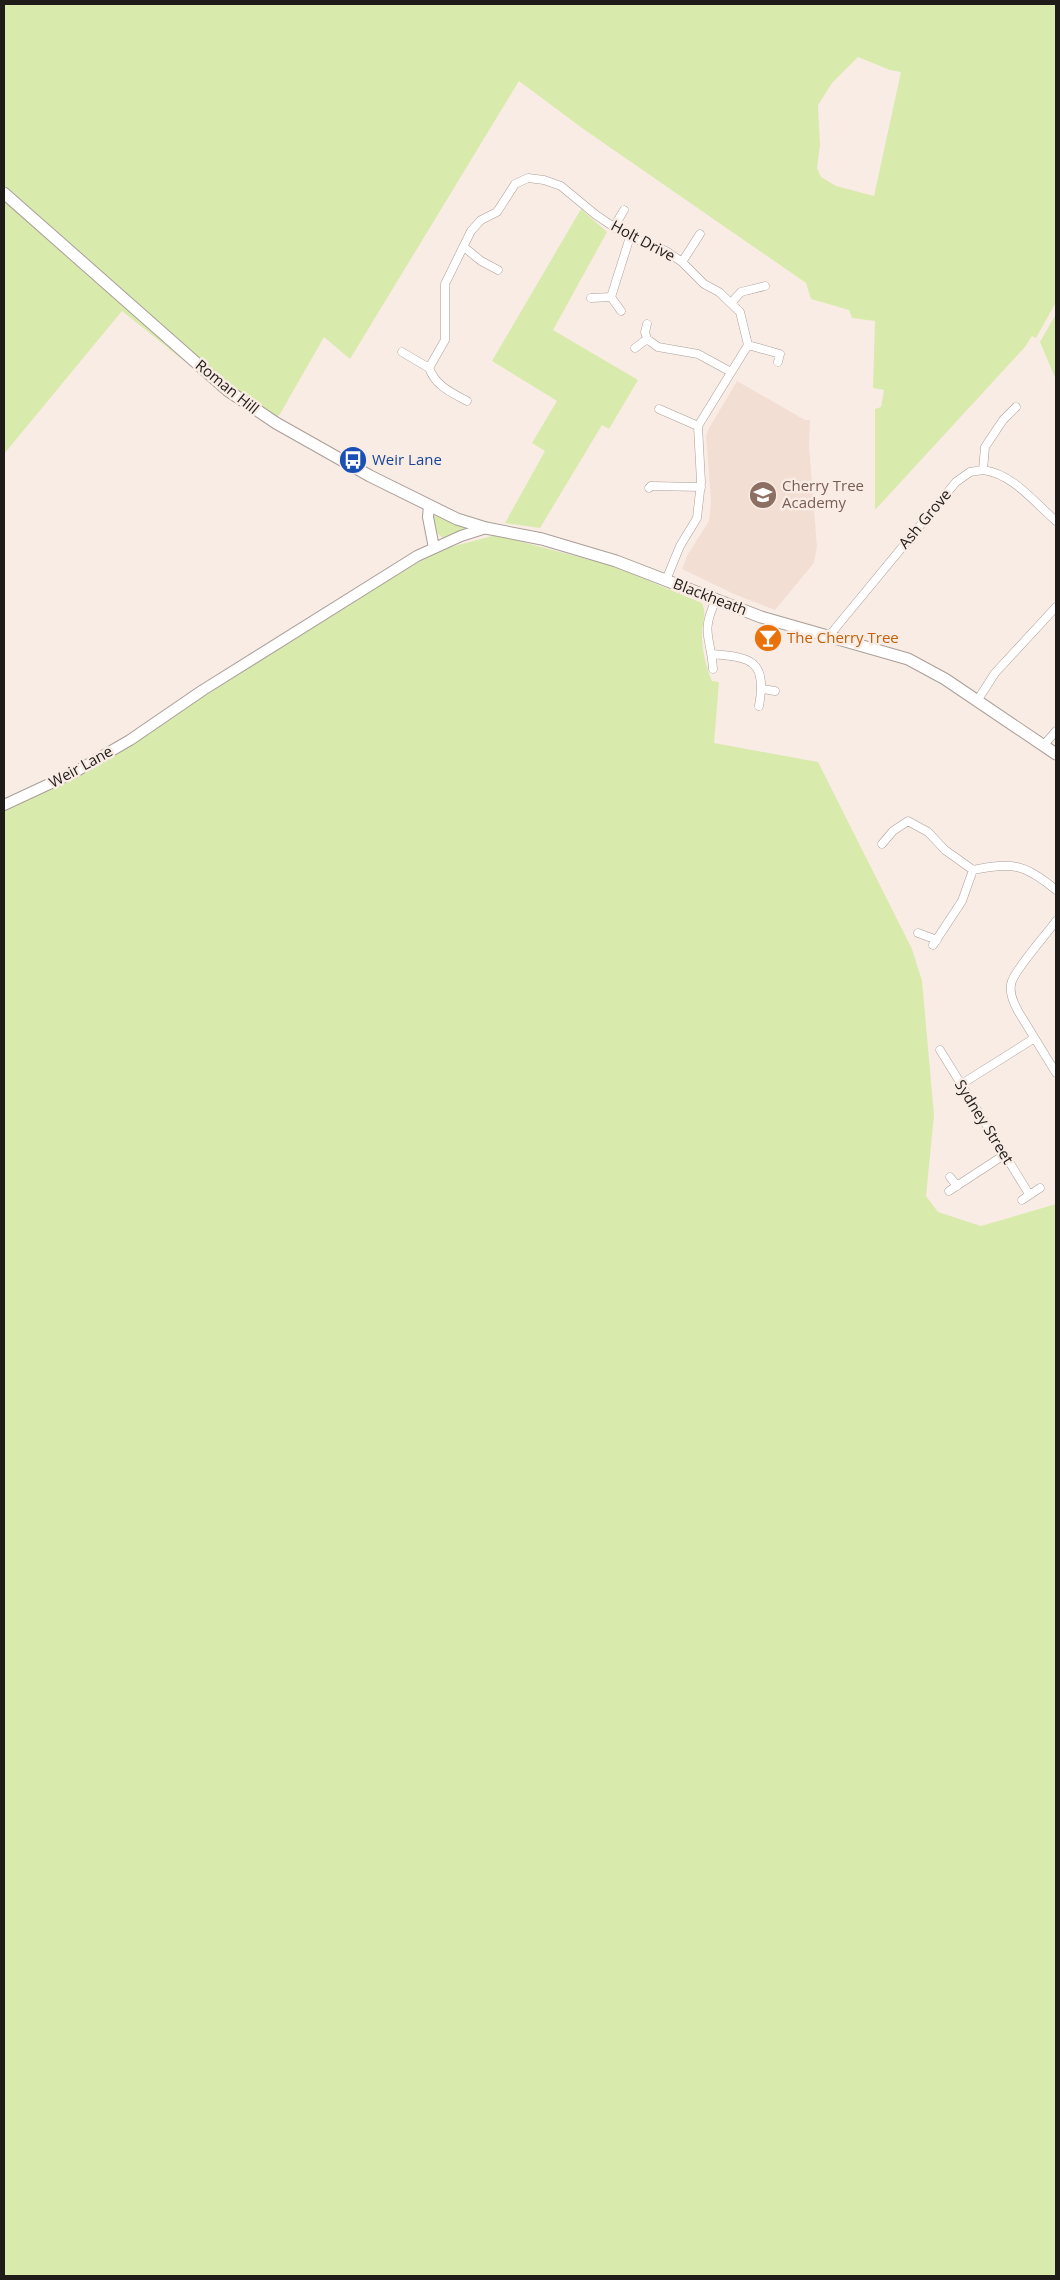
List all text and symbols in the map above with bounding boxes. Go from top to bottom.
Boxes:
street label: Holt Drive [608,215,679,265]
street label: Roman Hill [192,355,263,418]
bus stop icon: Weir Lane [338,445,368,475]
place label: Weir Lane [372,449,442,469]
place label: Cherry Tree Academy [782,475,864,512]
school or university icon: Cherry Tree Academy [748,480,778,510]
street label: Ash Grove [894,484,955,552]
street label: Blackheath [671,573,750,619]
bar icon: The Cherry Tree [753,623,783,653]
place label: The Cherry Tree [787,627,899,647]
street label: Weir Lane [45,740,116,792]
street label: Sydney Street [951,1076,1019,1167]

